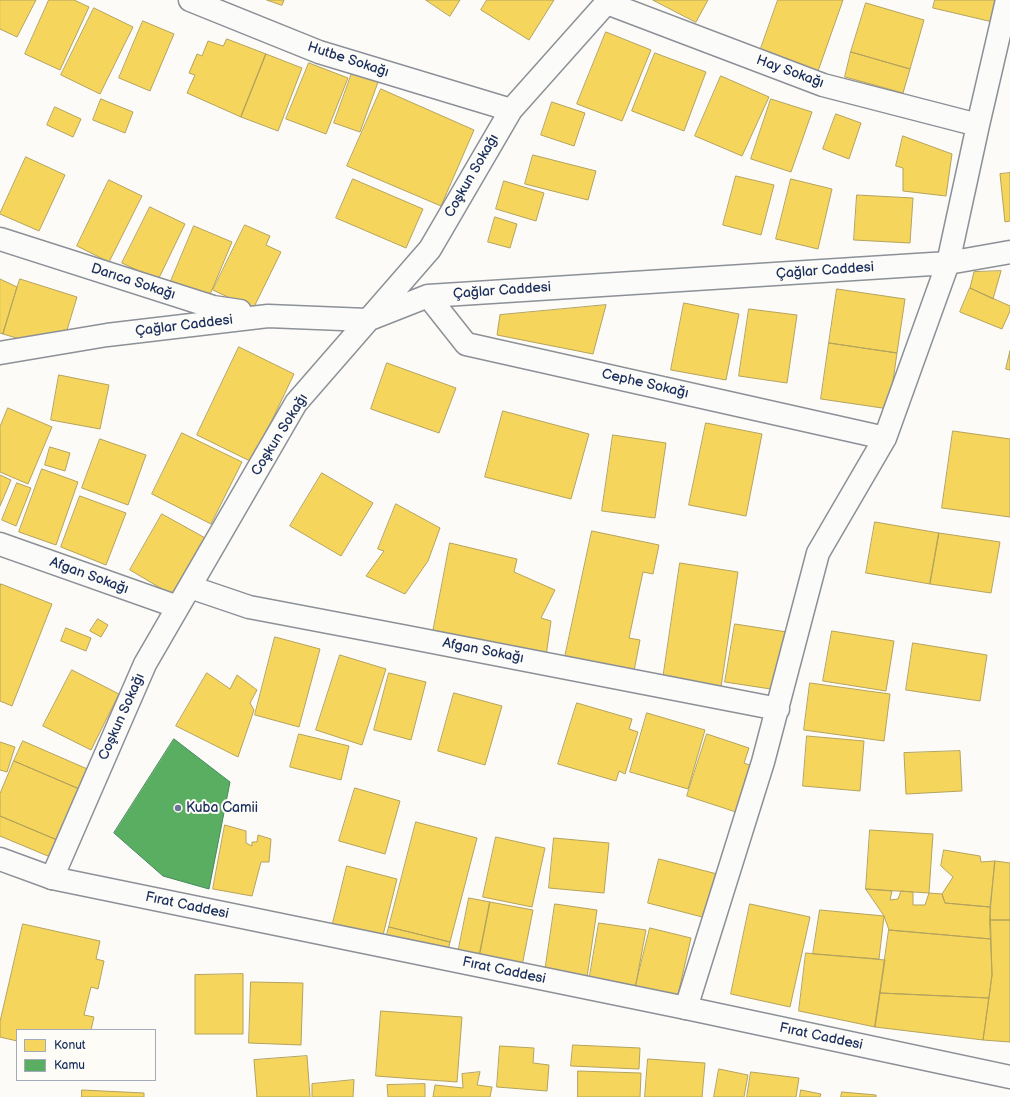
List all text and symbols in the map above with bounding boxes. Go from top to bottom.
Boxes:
street label: Hutbe Sokağı [305,39,391,81]
street label: Hay Sokağı [754,52,826,92]
street label: Coşkun Sokağı [441,131,503,221]
street label: Çağlar Caddesi [775,259,875,283]
street label: Darıca Sokağı [89,260,177,304]
street label: Çağlar Caddesi [452,279,552,303]
street label: Çağlar Caddesi [134,312,234,340]
street label: Cephe Sokağı [600,366,690,402]
street label: Coşkun Sokağı [248,391,312,479]
street label: Afgan Sokağı [47,554,131,598]
street label: Afgan Sokağı [441,635,525,667]
street label: Coşkun Sokağı [95,671,149,763]
place label: Kuba Camii [186,800,258,816]
marker: Kuba Camii [173,803,183,813]
street label: Fırat Caddesi [144,889,230,923]
street label: Fırat Caddesi [461,954,547,988]
street label: Fırat Caddesi [778,1020,864,1054]
legend [16,1029,156,1081]
text: Konut [54,1038,86,1053]
text: Kamu [54,1058,85,1073]

